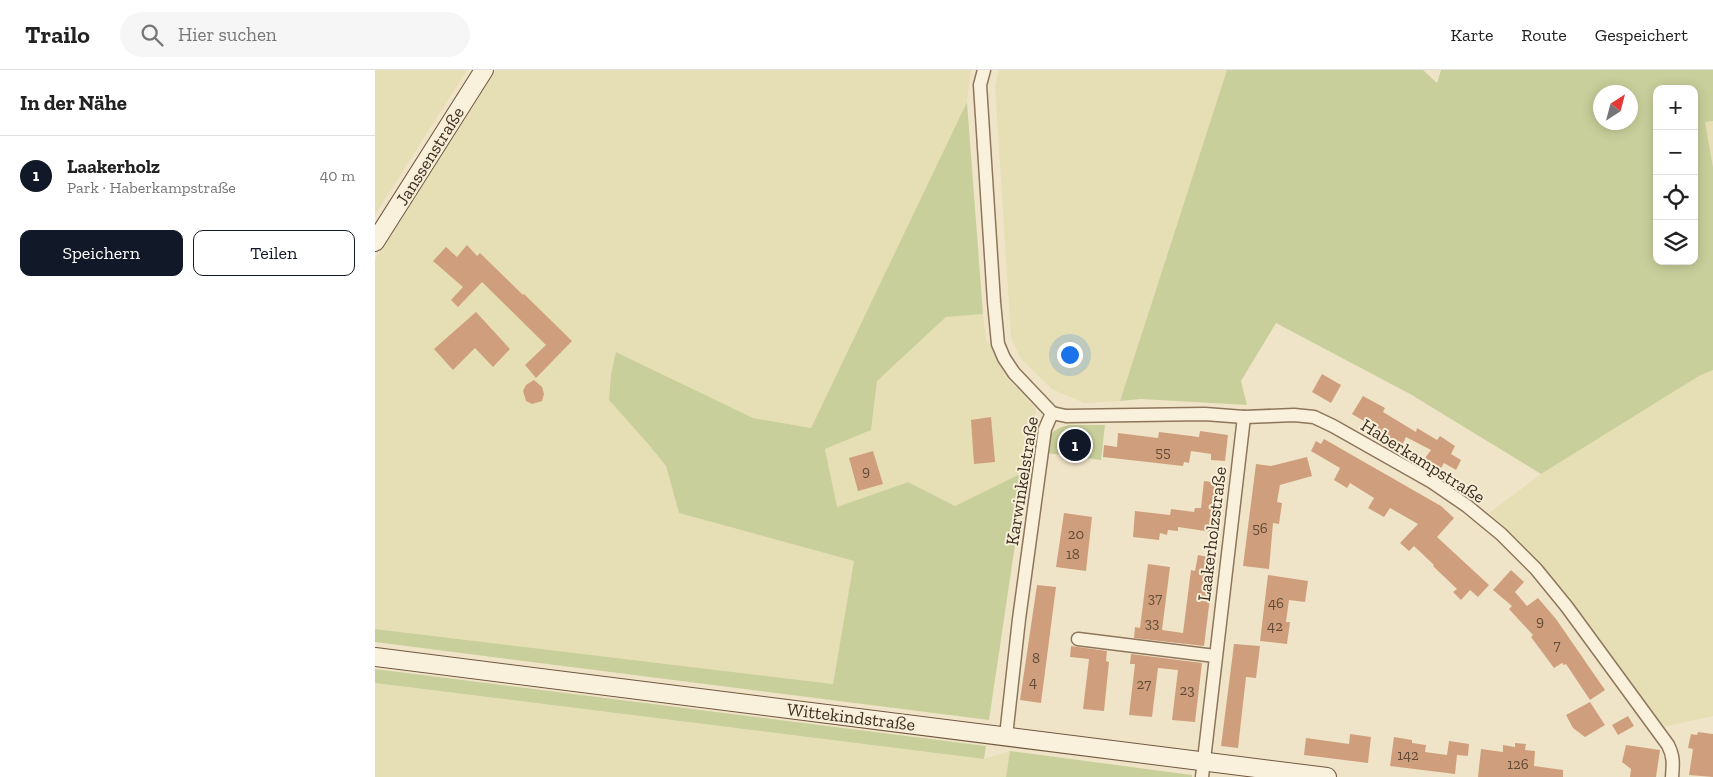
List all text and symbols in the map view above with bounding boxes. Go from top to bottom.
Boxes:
search box [120,12,470,57]
text: Trailo [25,20,90,49]
icon: search [138,21,166,49]
text: Hier suchen [178,23,277,46]
text: Karte [1450,24,1493,46]
text: Route [1521,24,1567,46]
text: Gespeichert [1595,24,1688,46]
north arrow [1593,85,1638,130]
map controls [1653,85,1698,265]
button: + [1653,85,1698,130]
text: In der Nähe [20,90,127,115]
street label: Janssenstraße [391,103,469,209]
button: − [1653,130,1698,175]
text: Laakerholz [67,155,160,178]
text: 1 [33,166,39,185]
text: 40 m [320,166,355,185]
button: locate [1653,175,1698,220]
text: Park · Haberkampstraße [67,178,236,197]
button: layers [1653,220,1698,265]
button: Speichern [20,230,183,276]
button: Teilen [193,230,355,276]
your location [1057,342,1083,368]
street label: Haberkampstraße [1357,414,1489,508]
street label: Karwinkelstraße [1001,415,1043,547]
pin: 1 [1059,426,1091,464]
house number: 55 [1155,443,1171,461]
house number: 9 [862,462,870,480]
street label: Laakerholzstraße [1193,465,1231,603]
house number: 56 [1252,519,1268,537]
house number: 20 [1068,525,1084,543]
house number: 18 [1066,545,1080,563]
house number: 37 [1148,589,1162,607]
house number: 46 [1268,594,1284,612]
house number: 9 [1536,612,1544,630]
house number: 33 [1145,614,1159,632]
house number: 42 [1267,617,1283,635]
house number: 7 [1553,636,1561,654]
house number: 8 [1032,649,1040,667]
house number: 4 [1029,673,1037,691]
house number: 27 [1137,675,1151,693]
house number: 23 [1179,681,1195,699]
street label: Wittekindstraße [786,698,916,736]
house number: 142 [1397,746,1419,764]
house number: 126 [1507,755,1529,773]

